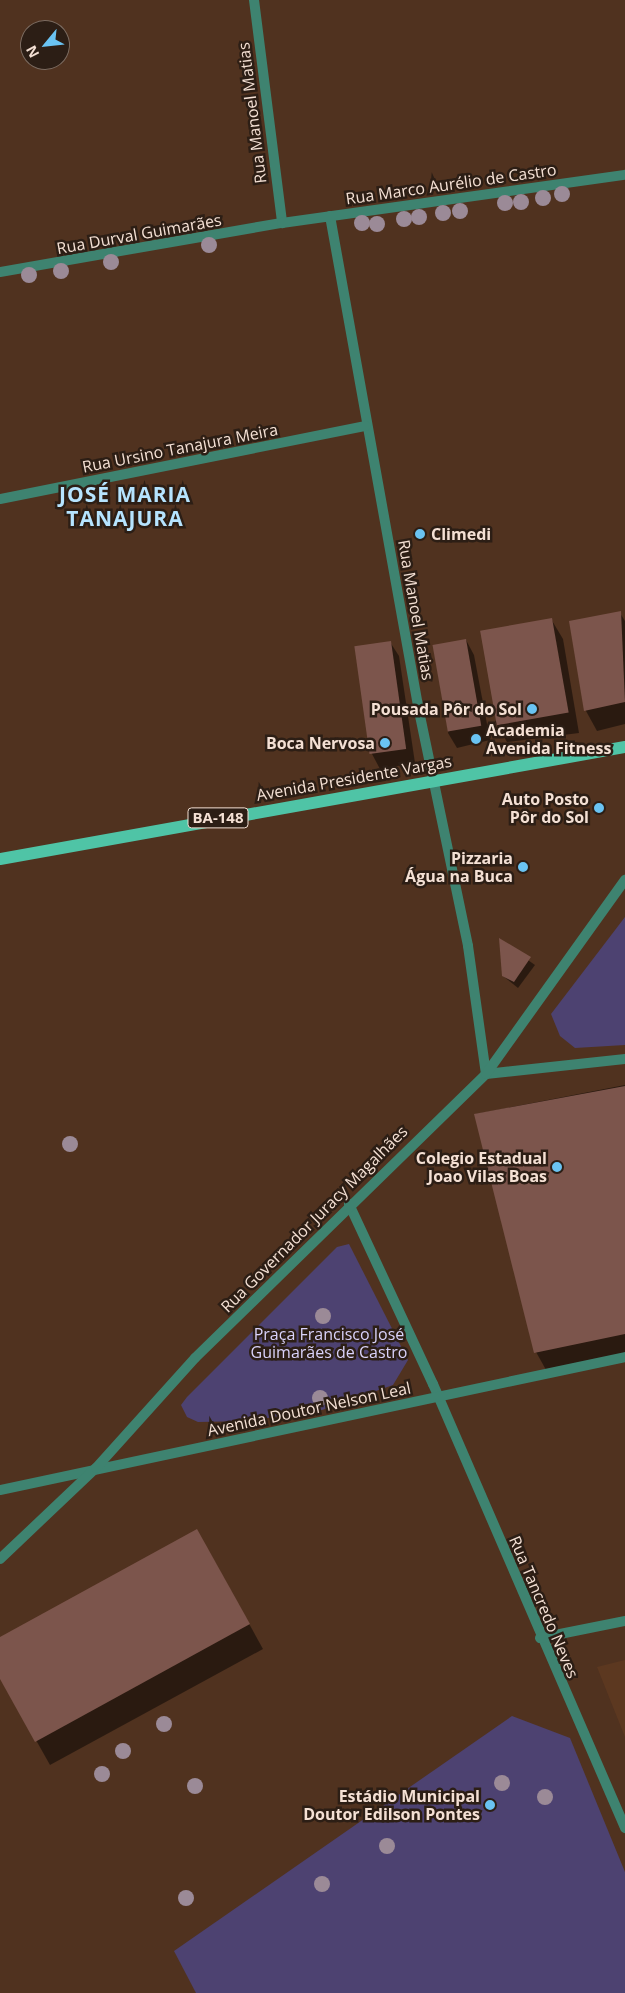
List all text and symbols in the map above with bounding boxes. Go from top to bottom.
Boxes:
north arrow [20,20,70,70]
street label: Rua Manoel Matias [234,41,270,185]
text: N [21,42,43,61]
street label: Rua Marco Aurélio de Castro [344,160,558,208]
street label: Rua Durval Guimarães [55,210,223,258]
street label: Rua Ursino Tanajura Meira [81,420,279,476]
district label: JOSÉ MARIA TANAJURA [58,481,192,531]
place label: Climedi [431,524,491,544]
marker: Climedi [413,527,427,541]
street label: Rua Manoel Matias [394,538,438,682]
place label: Pousada Pôr do Sol [371,699,522,719]
marker: Pousada Pôr do Sol [526,703,538,715]
place label: Academia Avenida Fitness [486,720,611,758]
place label: Boca Nervosa [266,733,375,753]
marker: Academia Avenida Fitness [470,733,482,745]
marker: Boca Nervosa [379,737,391,749]
street label: Avenida Presidente Vargas [255,751,453,805]
place label: Auto Posto Pôr do Sol [502,789,589,827]
marker: Auto Posto Pôr do Sol [593,802,605,814]
road number: BA-148 [187,806,249,830]
place label: Pizzaria Água na Buca [405,848,513,886]
marker: Pizzaria Água na Buca [517,861,529,873]
street label: Rua Governador Juracy Magalhães [217,1122,411,1316]
place label: Colegio Estadual Joao Vilas Boas [416,1148,547,1186]
marker: Colegio Estadual Joao Vilas Boas [551,1161,563,1173]
park label: Praça Francisco José Guimarães de Castro [251,1324,407,1362]
street label: Avenida Doutor Nelson Leal [206,1378,412,1440]
street label: Rua Tancredo Neves [505,1533,583,1681]
place label: Estádio Municipal Doutor Edilson Pontes [303,1786,480,1824]
marker: Estádio Municipal Doutor Edilson Pontes [484,1799,496,1811]

